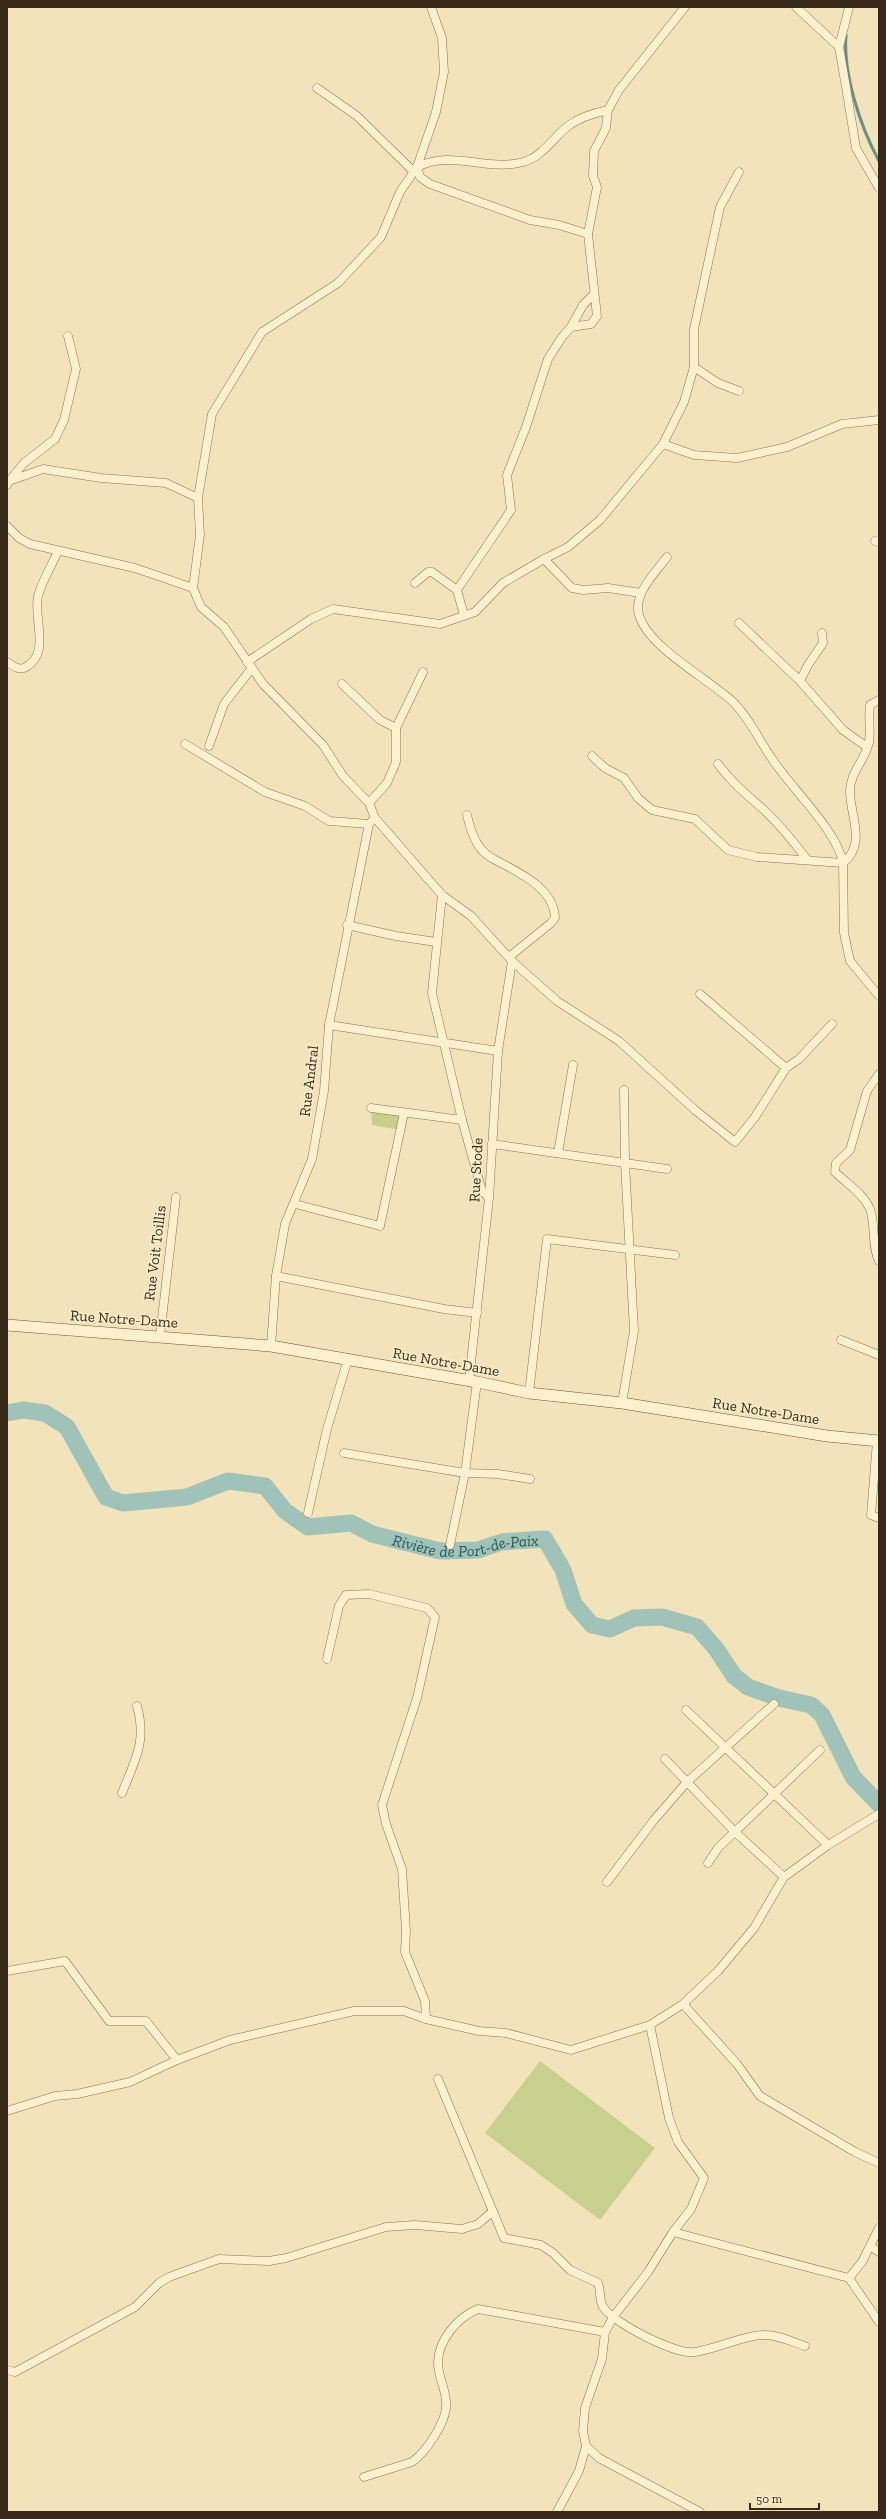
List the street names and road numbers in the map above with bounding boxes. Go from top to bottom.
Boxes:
street label: Rue Andral [296,1044,322,1118]
street label: Rue Stode [465,1137,487,1203]
street label: Rue Voit Toillis [140,1204,170,1302]
street label: Rue Notre-Dame [69,1306,179,1332]
street label: Rue Notre-Dame [391,1344,501,1380]
street label: Rue Notre-Dame [711,1394,821,1428]

